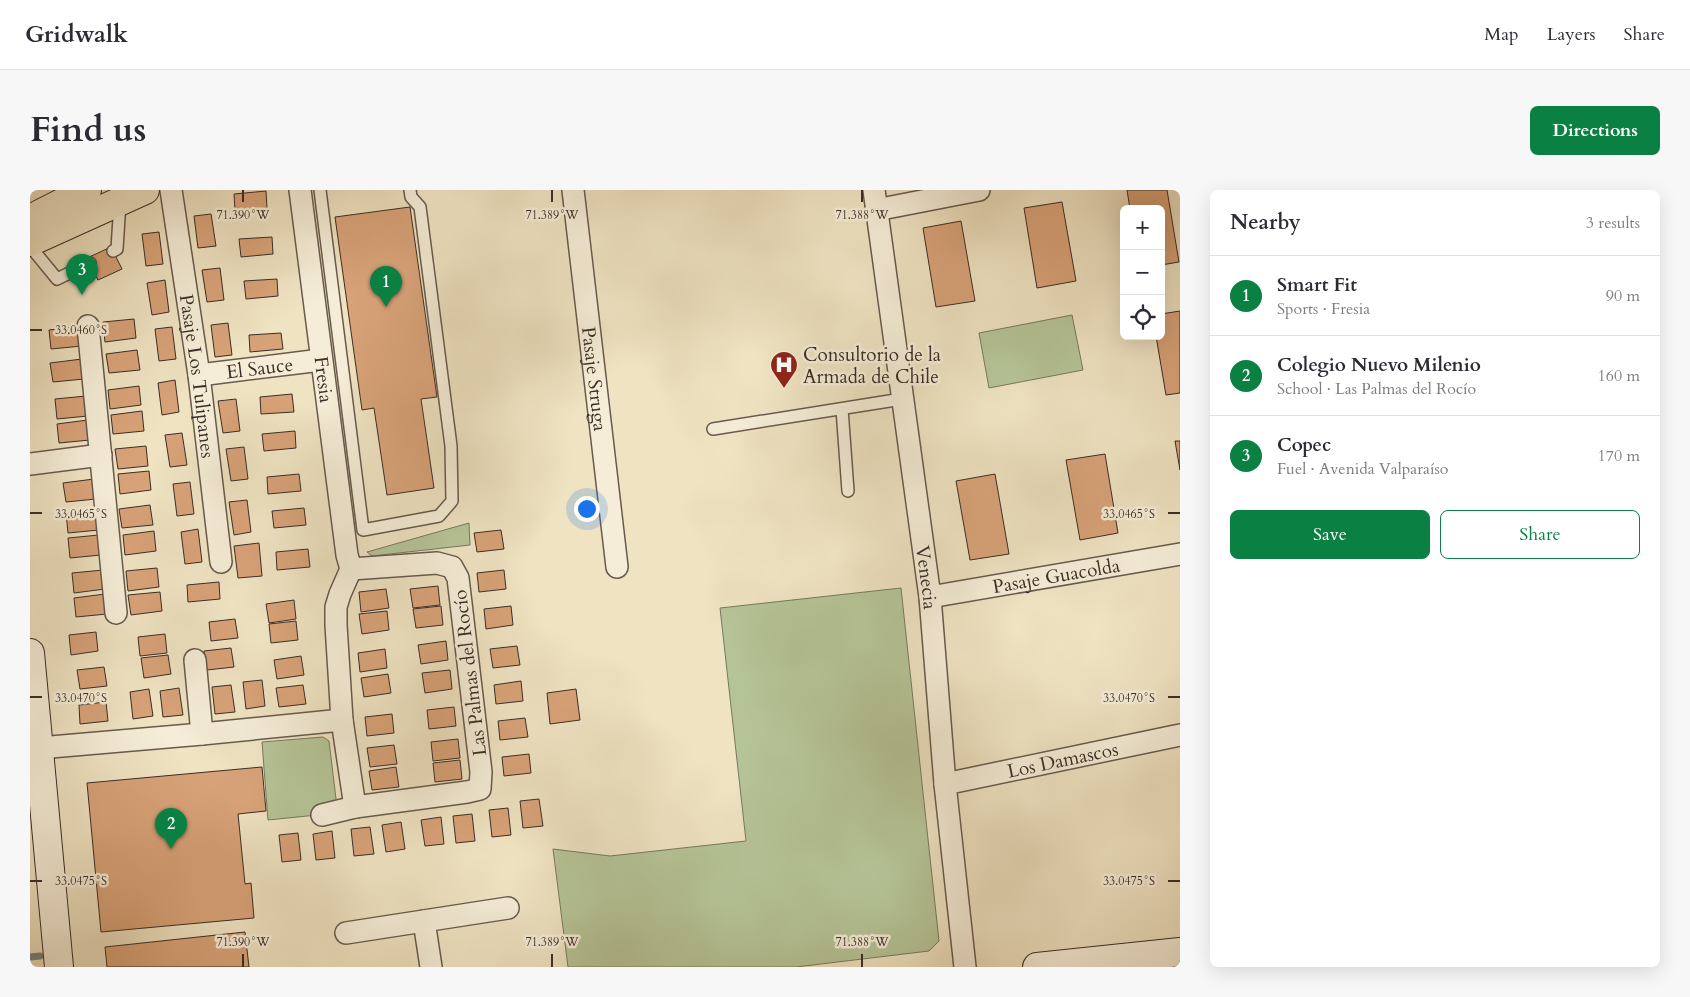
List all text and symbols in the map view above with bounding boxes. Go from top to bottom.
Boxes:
text: Gridwalk [25,18,128,51]
text: Map [1484,22,1519,47]
text: Layers [1547,22,1596,47]
text: Share [1624,22,1665,47]
text: Find us [30,106,146,154]
button: Directions [1530,106,1660,155]
map controls [1120,205,1165,340]
button: + [1120,205,1165,250]
text: 71.390°W [216,207,270,223]
text: 71.389°W [525,207,579,223]
text: 71.388°W [835,207,889,223]
text: Nearby [1230,208,1301,237]
text: 3 results [1586,212,1640,234]
button: − [1120,250,1165,295]
pin: 3 [66,254,98,295]
pin: 1 [370,266,402,307]
text: Smart Fit [1277,272,1357,298]
text: 1 [1242,285,1250,307]
text: 90 m [1606,285,1640,307]
street label: Pasaje Los Tulipanes [173,292,221,460]
button: locate [1120,295,1165,340]
text: Sports · Fresia [1277,298,1370,320]
text: 33.0460°S [55,322,107,338]
street label: Pasaje Struga [575,325,613,432]
place label: Consultorio de la Armada de Chile [803,342,941,390]
hospital icon: Consultorio de la Armada de Chile [769,350,799,389]
street label: El Sauce [225,352,295,386]
text: Colegio Nuevo Milenio [1277,352,1481,378]
street label: Fresia [308,355,339,404]
text: 2 [1242,365,1250,387]
text: 160 m [1598,365,1640,387]
text: School · Las Palmas del Rocío [1277,378,1476,400]
text: Copec [1277,432,1331,458]
text: 3 [1242,445,1250,467]
text: 170 m [1598,445,1640,467]
text: Fuel · Avenida Valparaíso [1277,458,1448,480]
your location [574,496,600,522]
text: 33.0465°S [55,506,107,522]
text: 33.0465°S [1103,506,1155,522]
button: Save [1230,510,1430,559]
button: Share [1440,510,1640,559]
street label: Venecia [909,544,943,610]
street label: Pasaje Guacolda [991,553,1122,600]
street label: Las Palmas del Rocío [447,588,493,758]
text: 33.0470°S [55,690,107,706]
text: 33.0470°S [1103,690,1155,706]
street label: Los Damascos [1005,736,1121,785]
pin: 2 [155,808,187,849]
text: 33.0475°S [55,873,107,889]
text: 33.0475°S [1103,873,1155,889]
text: 71.390°W [216,934,270,950]
text: 71.389°W [525,934,579,950]
text: 71.388°W [835,934,889,950]

